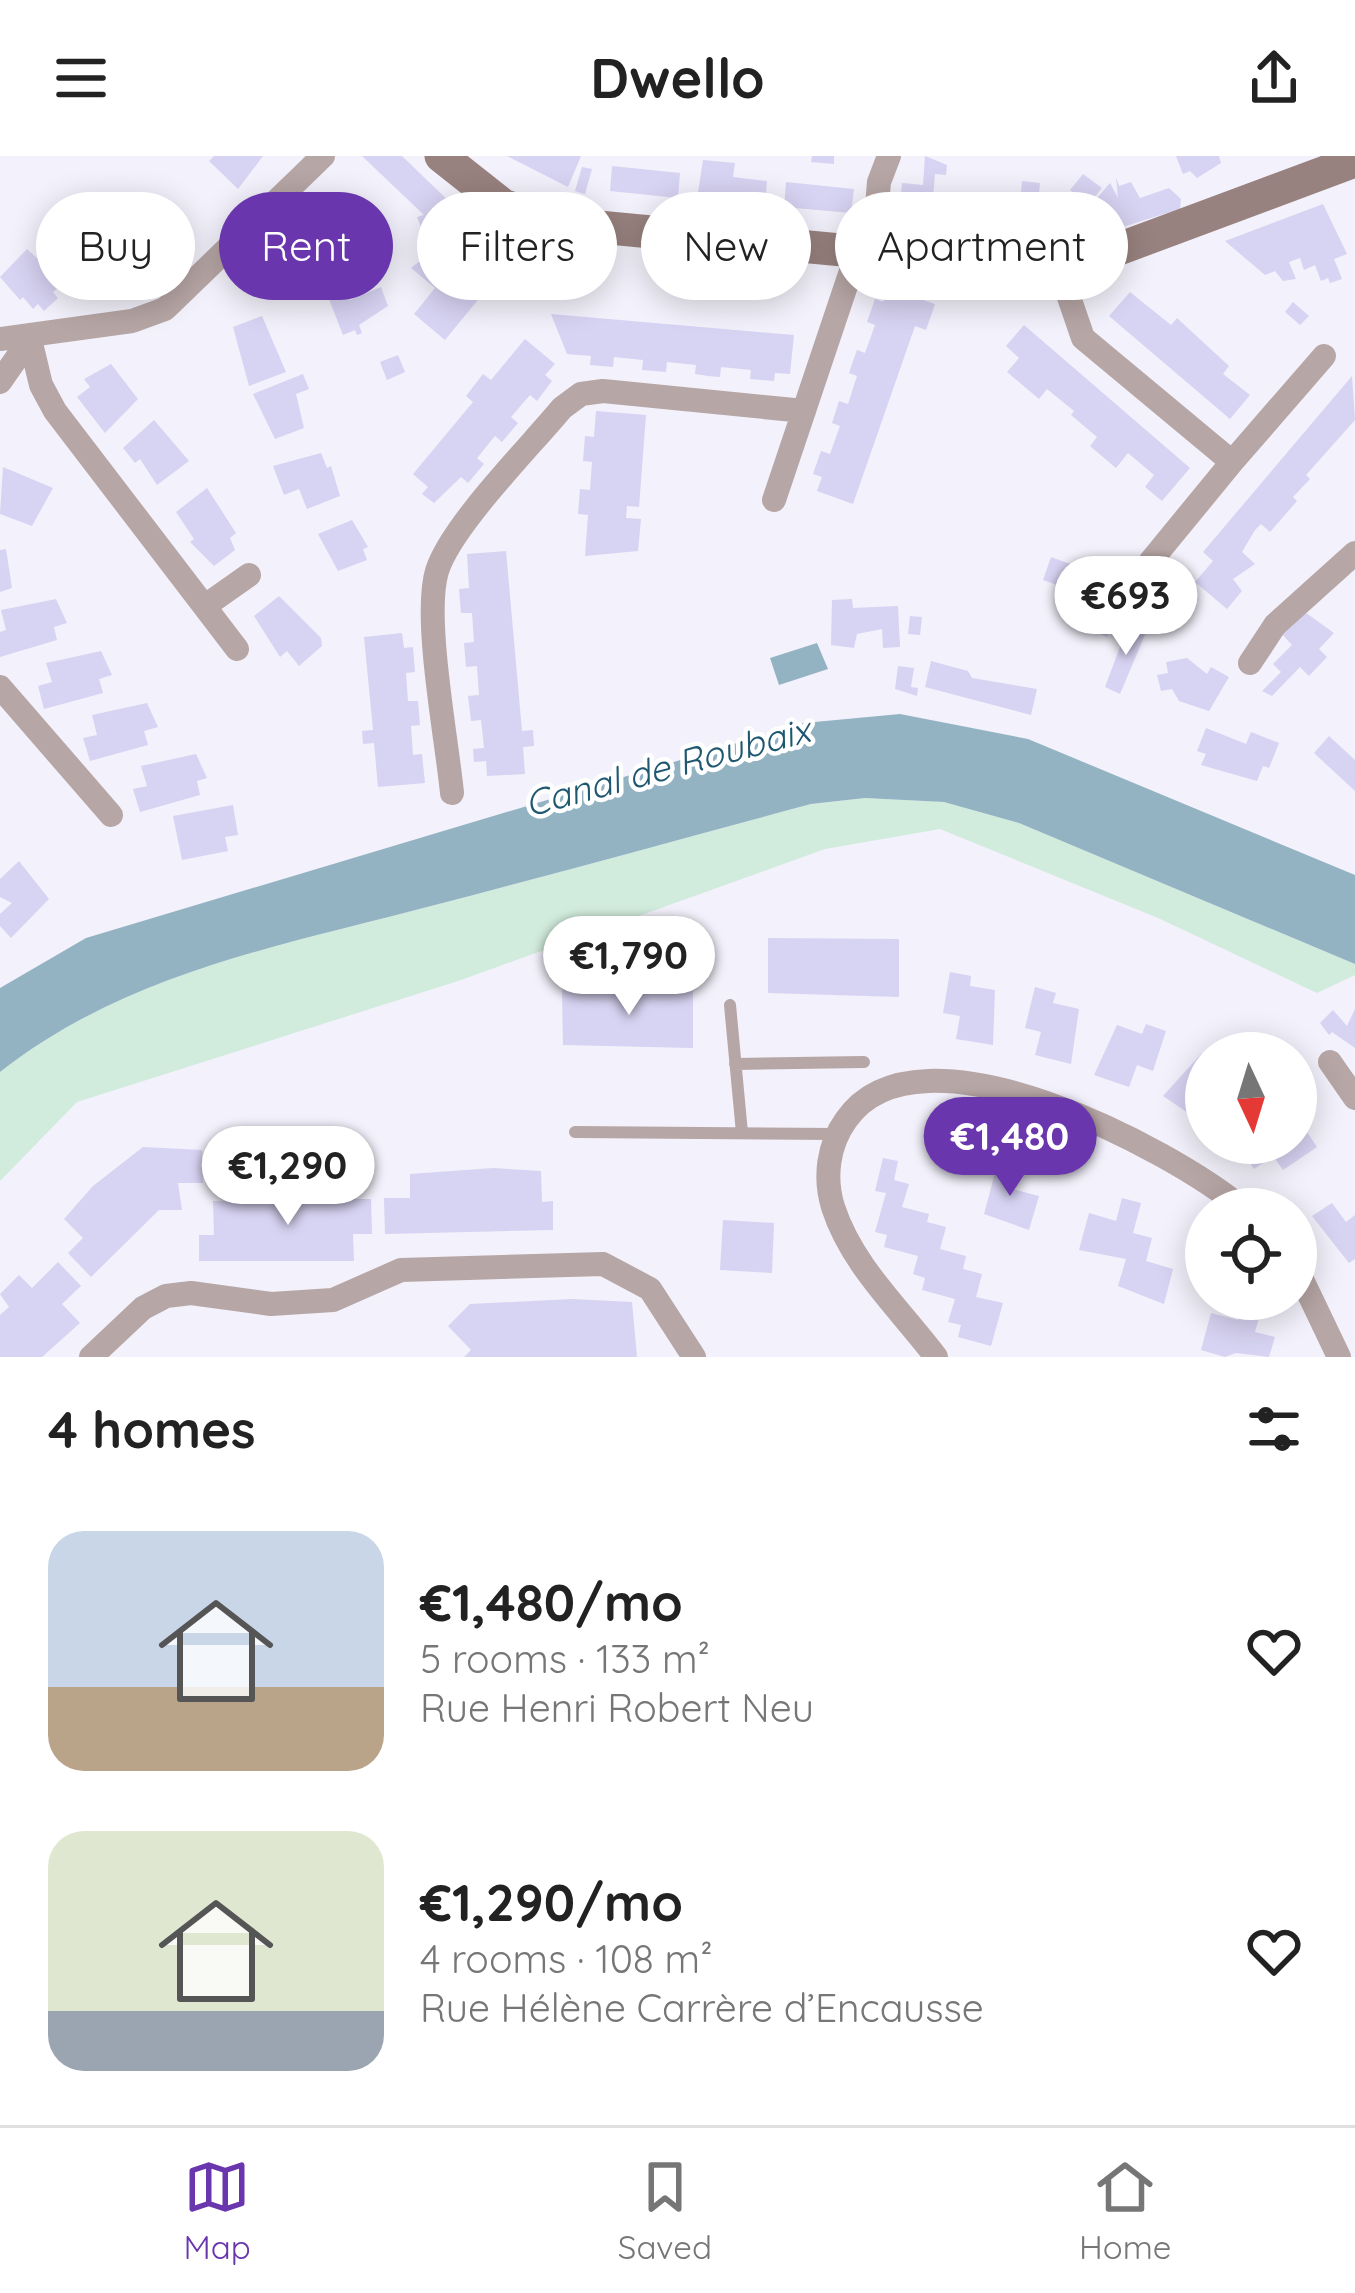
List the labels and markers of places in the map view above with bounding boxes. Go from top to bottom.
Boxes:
pin: €693 [1055,556,1197,658]
pin: €1,790 [531,916,727,1018]
pin: €1,480 [912,1097,1108,1199]
pin: €1,290 [190,1126,386,1228]

